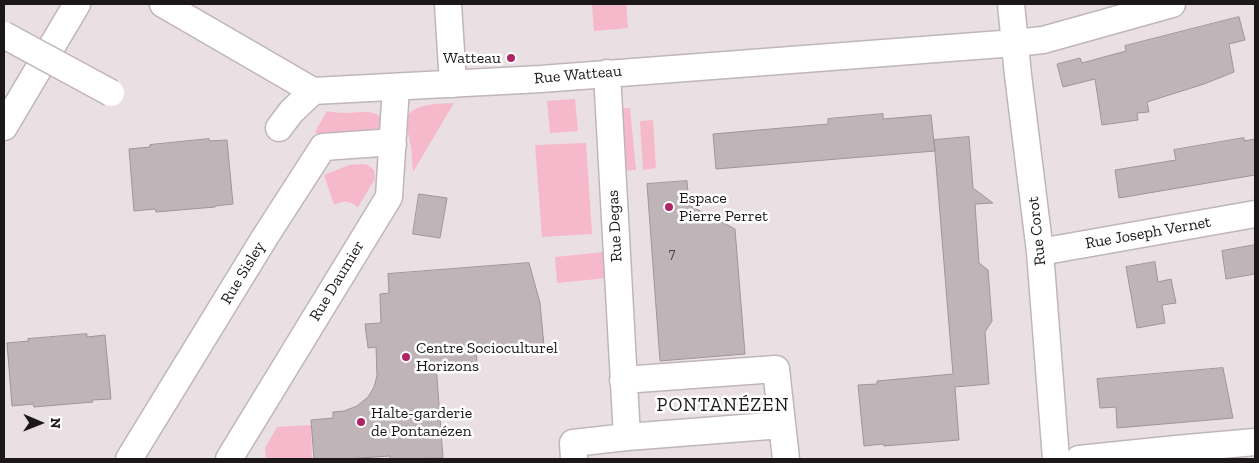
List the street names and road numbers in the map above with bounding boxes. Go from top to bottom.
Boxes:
street label: Rue Watteau [533,62,623,88]
street label: Rue Degas [604,189,626,263]
street label: Rue Corot [1024,195,1050,267]
street label: Rue Joseph Vernet [1084,213,1212,253]
street label: Rue Daumier [305,237,369,325]
street label: Rue Sisley [217,238,269,308]

